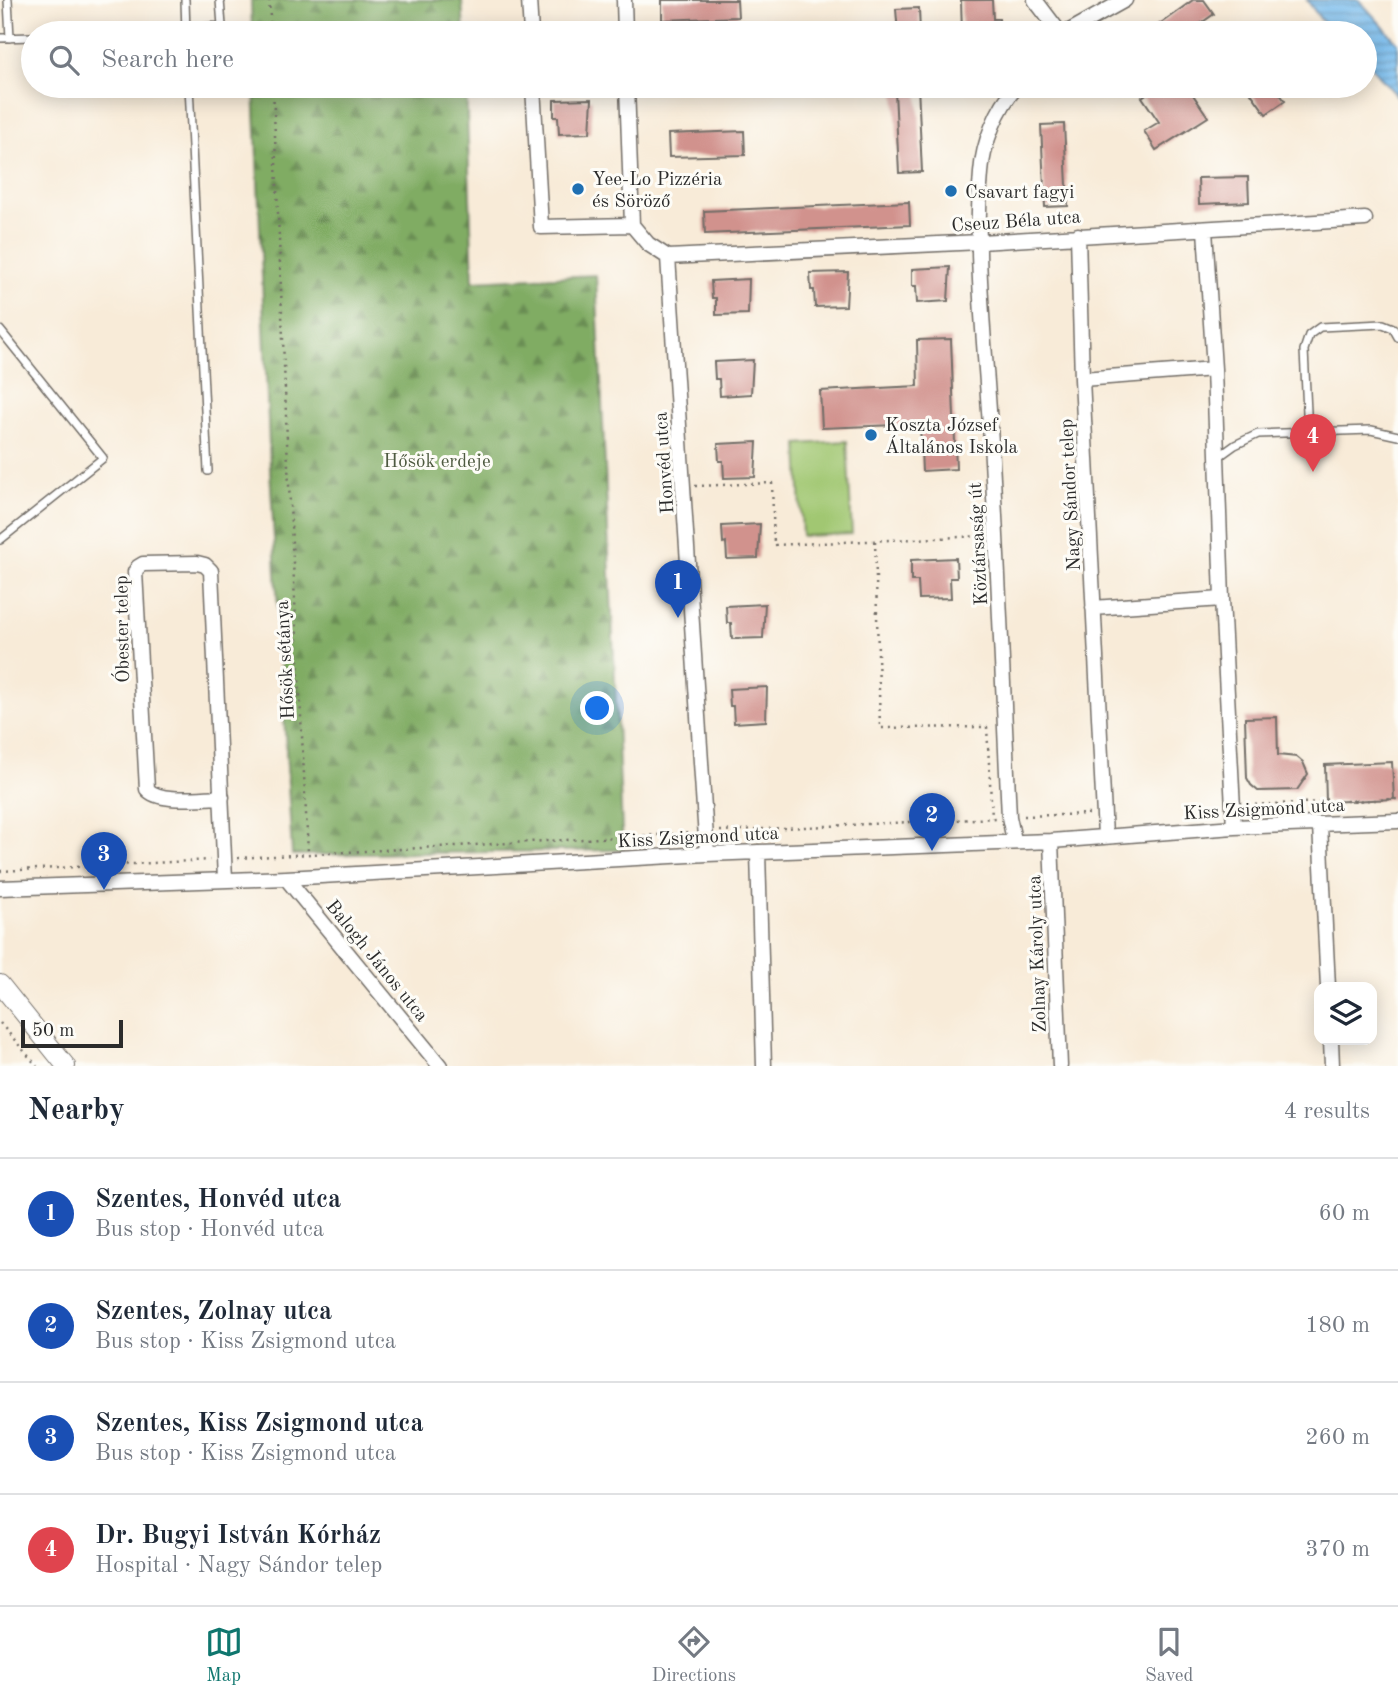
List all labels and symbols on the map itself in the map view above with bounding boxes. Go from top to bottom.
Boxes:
place label: Yee-Lo Pizzéria és Söröző [592,171,723,212]
marker: Yee-Lo Pizzéria és Söröző [570,181,586,197]
marker: Csavart fagyi [943,183,959,199]
place label: Csavart fagyi [965,184,1074,203]
street label: Cseuz Béla utca [951,208,1082,236]
street label: Honvéd utca [652,411,679,514]
pin: 4 [1290,414,1336,472]
place label: Koszta József Általános Iskola [885,417,1019,458]
street label: Nagy Sándor telep [1058,418,1085,572]
marker: Koszta József Általános Iskola [863,427,879,443]
park label: Hősök erdeje [383,453,491,472]
street label: Köztársaság út [967,482,992,606]
pin: 1 [655,560,701,618]
street label: Óbester telep [108,575,134,683]
street label: Hősök sétánya [274,599,299,720]
your location [580,691,614,725]
pin: 2 [909,793,955,851]
street label: Kiss Zsigmond utca [1183,797,1346,824]
street label: Kiss Zsigmond utca [617,825,780,852]
pin: 3 [81,832,127,890]
street label: Zolnay Károly utca [1026,874,1051,1033]
street label: Balogh János utca [321,897,431,1026]
scale bar [21,1017,122,1049]

